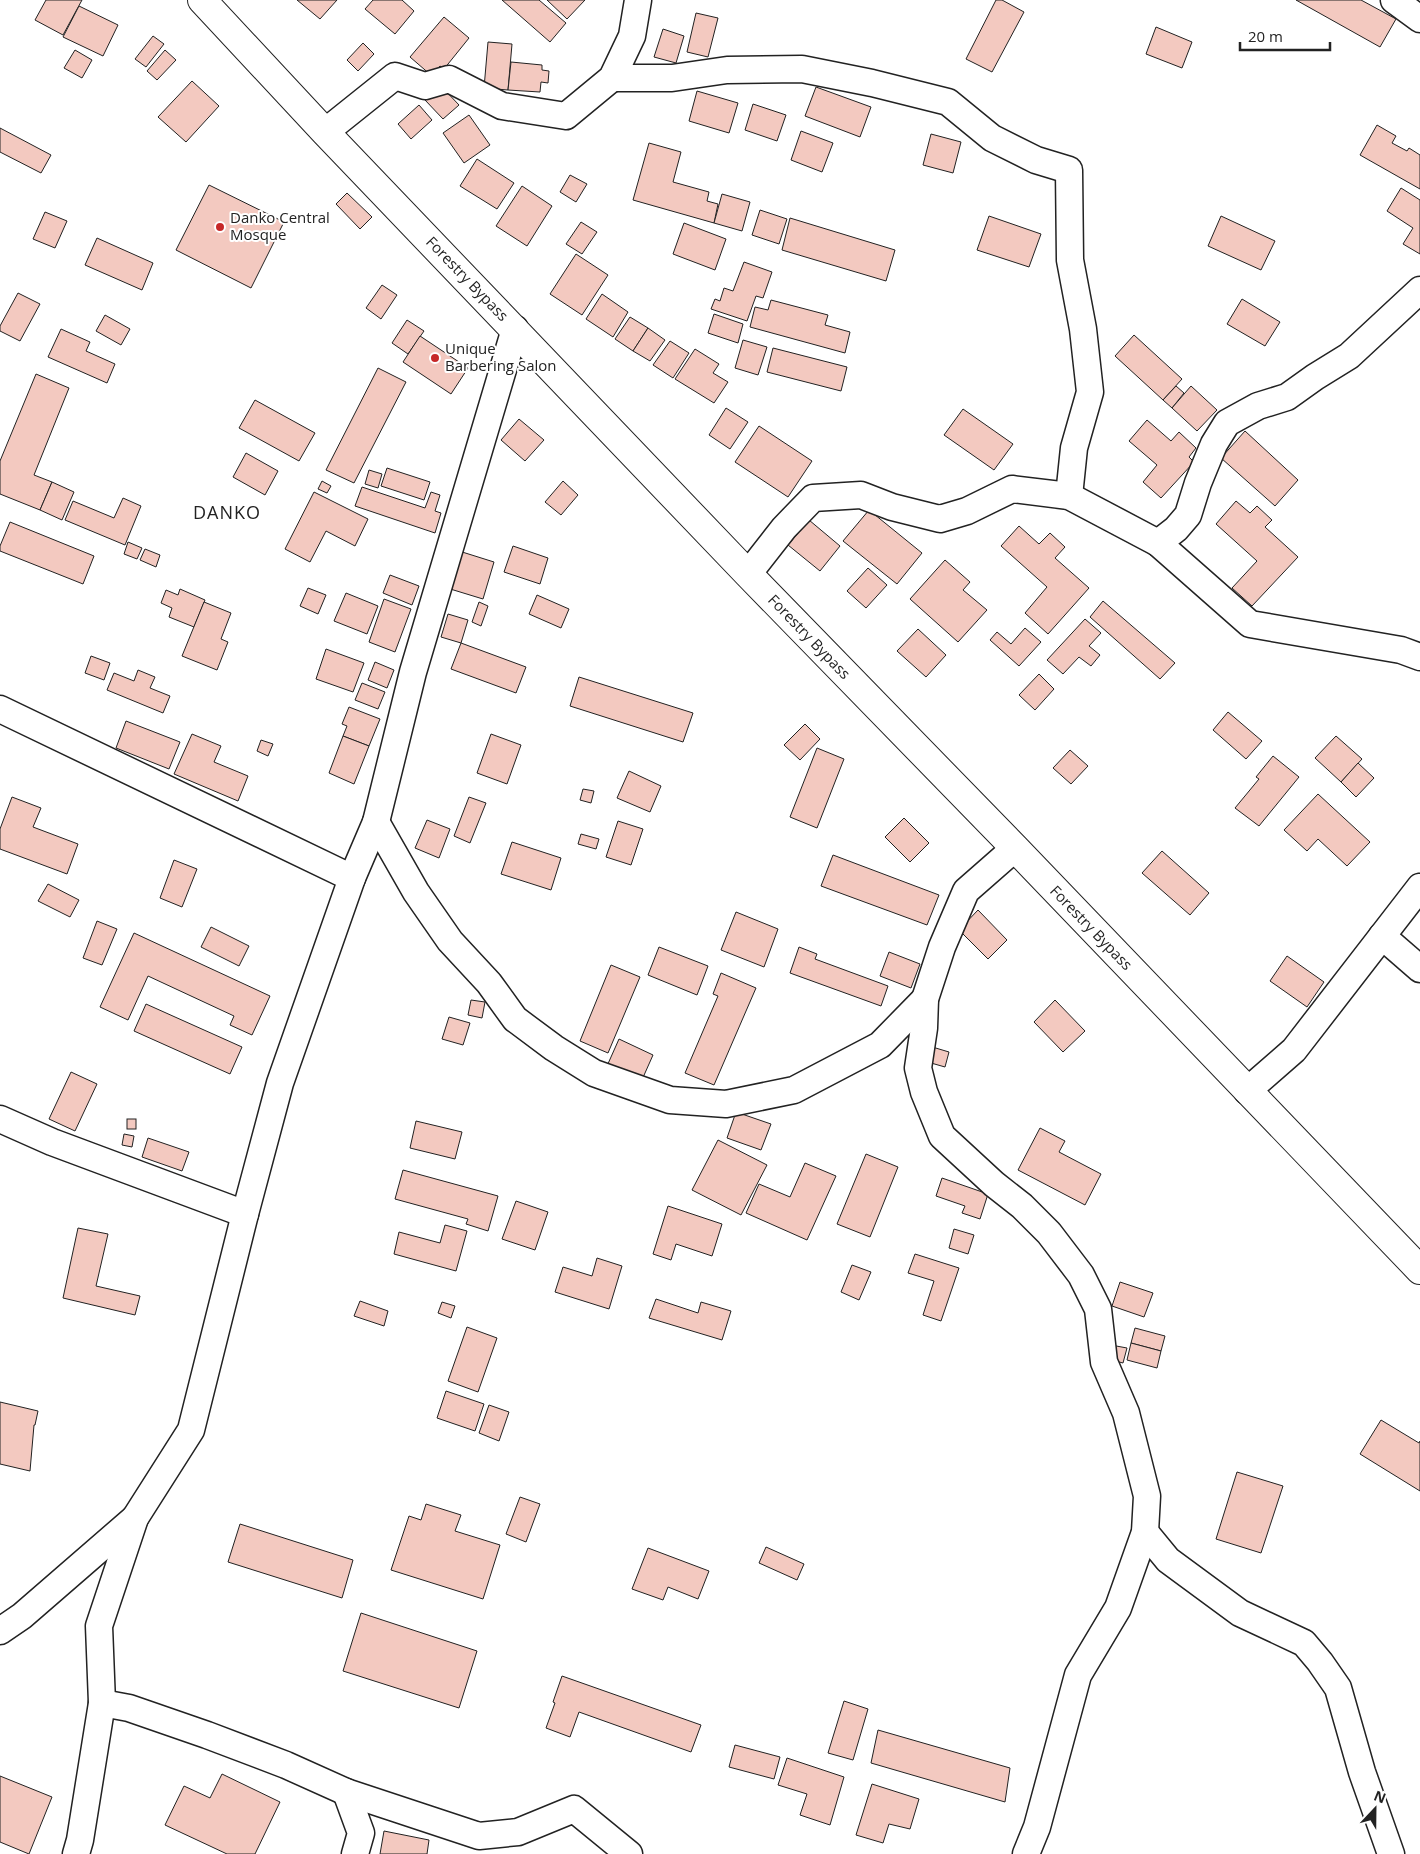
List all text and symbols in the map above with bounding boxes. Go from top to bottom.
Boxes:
scale bar [1240,20,1330,52]
text: 20 m [1248,26,1283,46]
place label: Danko Central Mosque [230,207,330,244]
marker: Danko Central Mosque [214,221,226,233]
street label: Forestry Bypass [422,232,513,325]
place label: Unique Barbering Salon [445,338,556,375]
marker: Unique Barbering Salon [429,352,441,364]
district label: DANKO [193,500,261,524]
street label: Forestry Bypass [764,590,855,683]
street label: Forestry Bypass [1046,881,1137,974]
north arrow [1350,1784,1400,1834]
text: N [1371,1786,1389,1807]

